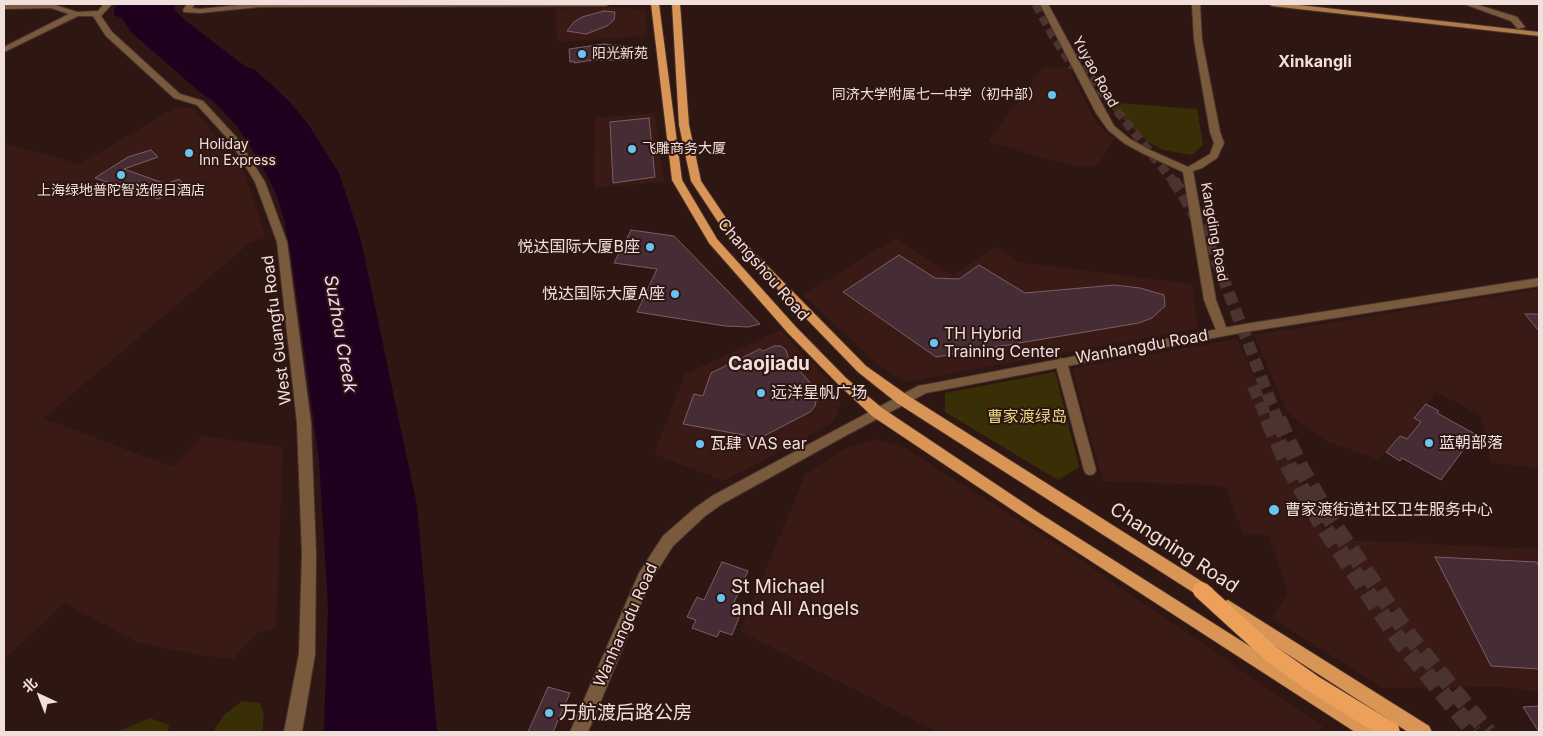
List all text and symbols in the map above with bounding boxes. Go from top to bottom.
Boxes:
street label: Yuyao Road [1069,33,1121,111]
place label: 阳光新苑 [592,46,648,62]
marker: 阳光新苑 [576,48,588,60]
district label: Xinkangli [1278,52,1352,72]
place label: 同济大学附属七一中学（初中部） [832,87,1042,103]
marker: 同济大学附属七一中学（初中部） [1046,89,1058,101]
place label: Holiday Inn Express [199,137,276,170]
place label: 飞雕商务大厦 [642,141,726,157]
marker: 飞雕商务大厦 [626,143,638,155]
marker: Holiday Inn Express [183,147,195,159]
marker: 上海绿地普陀智选假日酒店 [115,169,127,181]
street label: Kangding Road [1197,181,1231,283]
place label: 上海绿地普陀智选假日酒店 [37,183,205,199]
street label: Changshou Road [713,215,813,325]
place label: 悦达国际大厦B座 [518,237,640,257]
marker: 悦达国际大厦B座 [644,241,656,253]
street label: West Guangfu Road [258,254,296,406]
water label: Suzhou Creek [319,273,361,395]
place label: 悦达国际大厦A座 [542,284,665,304]
marker: 悦达国际大厦A座 [669,288,681,300]
place label: TH Hybrid Training Center [944,324,1060,362]
street label: Wanhangdu Road [1075,326,1209,368]
marker: TH Hybrid Training Center [928,337,940,349]
district label: Caojiadu [728,353,810,375]
place label: 远洋星帆广场 [771,383,867,403]
marker: 远洋星帆广场 [755,387,767,399]
park label: 曹家渡绿岛 [987,407,1067,427]
place label: 蓝朝部落 [1439,433,1503,453]
place label: 瓦肆 VAS ear [710,434,807,454]
marker: 蓝朝部落 [1423,437,1435,449]
marker: 瓦肆 VAS ear [694,438,706,450]
street label: Changning Road [1106,498,1242,598]
place label: 曹家渡街道社区卫生服务中心 [1285,500,1493,520]
marker: 曹家渡街道社区卫生服务中心 [1267,503,1281,517]
street label: Wanhangdu Road [590,560,662,690]
place label: St Michael and All Angels [731,576,859,620]
marker: St Michael and All Angels [715,592,727,604]
north arrow [15,671,65,721]
text: 北 [19,674,40,696]
place label: 万航渡后路公房 [559,702,692,724]
marker: 万航渡后路公房 [543,707,555,719]

